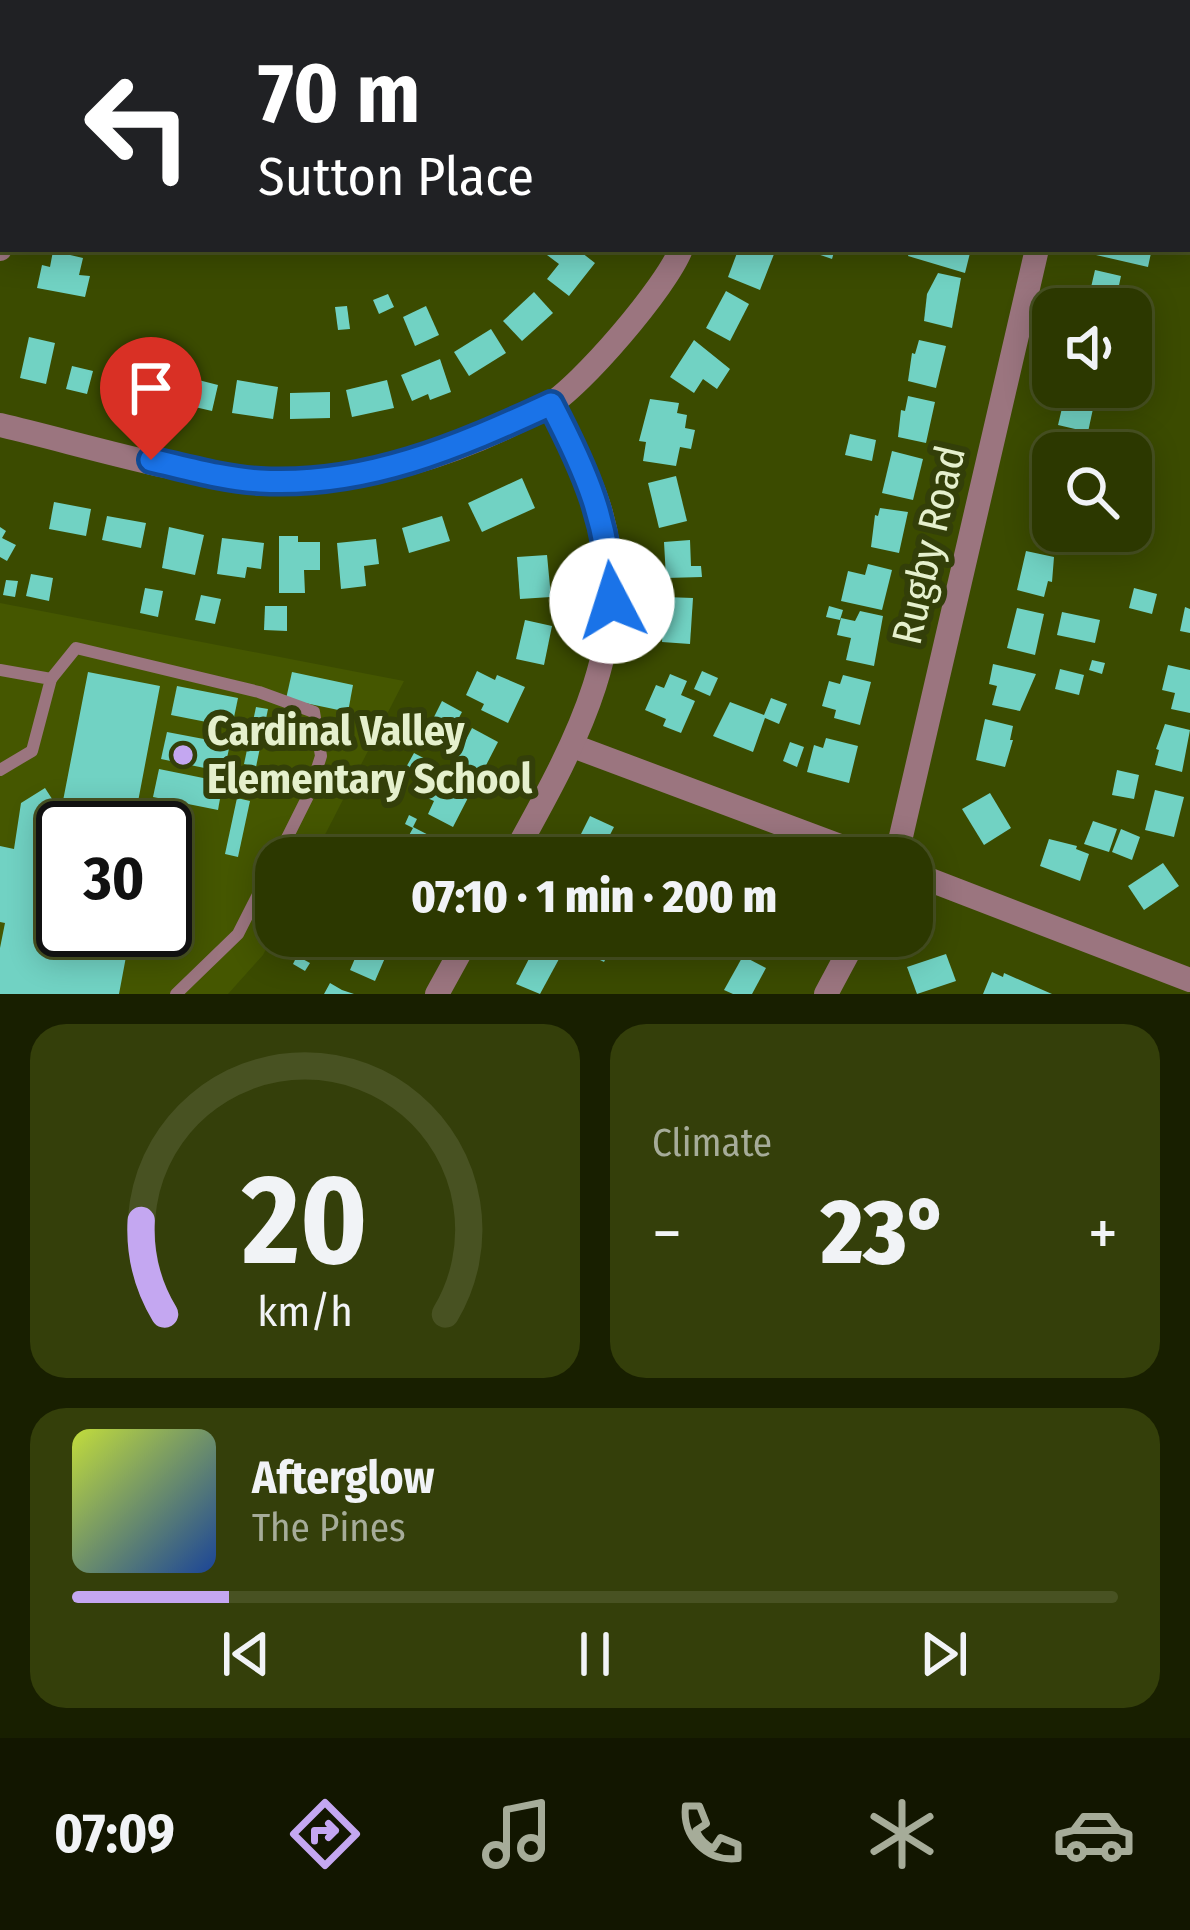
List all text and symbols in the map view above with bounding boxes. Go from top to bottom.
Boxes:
text: 70 m [258,43,420,144]
icon: left [60,48,216,204]
text: Sutton Place [258,145,534,209]
map controls [1032,288,1152,552]
button: sound [1032,288,1152,408]
pin [100,337,202,460]
icon: arrive [118,355,184,421]
button: search [1032,432,1152,552]
street label: Rugby Road [882,441,976,649]
position arrow [549,538,675,664]
place label: Cardinal Valley Elementary School [207,706,533,804]
marker: Cardinal Valley Elementary School [170,742,196,768]
speed limit sign: 30 [36,801,192,957]
text: 07:10 · 1 min · 200 m [411,870,777,924]
text: Climate [652,1120,772,1166]
text: 20 [241,1146,368,1296]
text: 23° [821,1179,949,1287]
text: − [652,1194,682,1273]
text: + [1088,1194,1118,1273]
text: km/h [257,1286,353,1337]
text: Afterglow [252,1451,434,1505]
text: The Pines [252,1505,406,1551]
icon: previous [213,1621,279,1687]
icon: pause [562,1621,628,1687]
icon: next [911,1621,977,1687]
icon: directions [283,1792,367,1876]
icon: music [475,1792,559,1876]
icon: phone [668,1792,752,1876]
icon: climate [860,1792,944,1876]
icon: car [1052,1792,1136,1876]
text: 07:09 [54,1802,175,1866]

